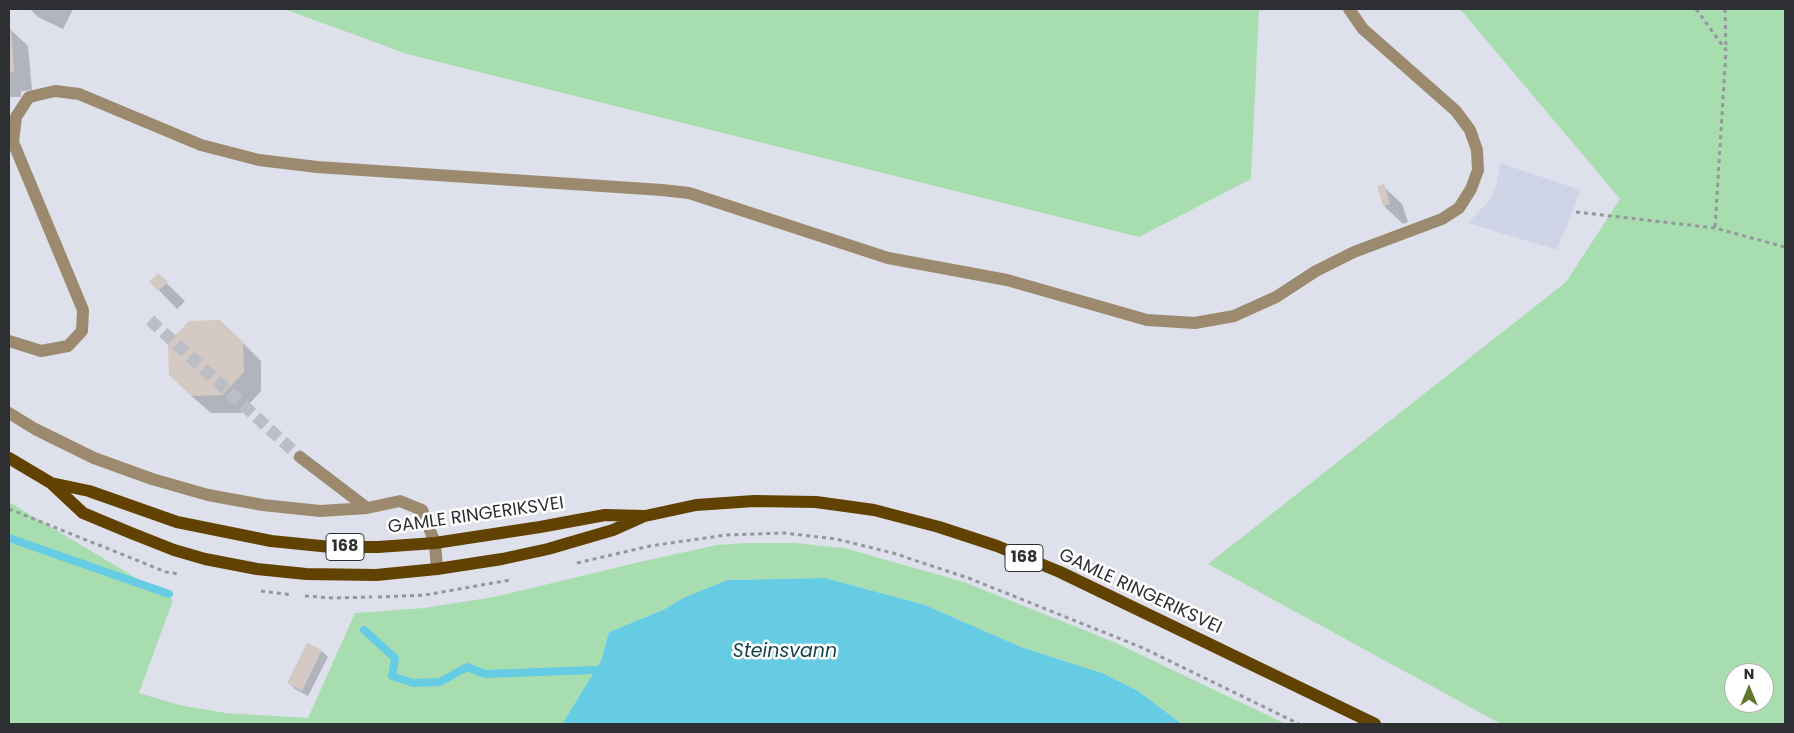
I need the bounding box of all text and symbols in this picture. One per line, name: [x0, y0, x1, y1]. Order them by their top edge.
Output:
street label: GAMLE RINGERIKSVEI: [387, 493, 565, 539]
road number: 168: [326, 534, 364, 560]
road number: 168: [1005, 544, 1043, 572]
street label: GAMLE RINGERIKSVEI: [1055, 545, 1225, 639]
water label: Steinsvann: [733, 641, 837, 663]
north arrow: [1724, 663, 1774, 713]
text: N: [1744, 664, 1754, 684]

